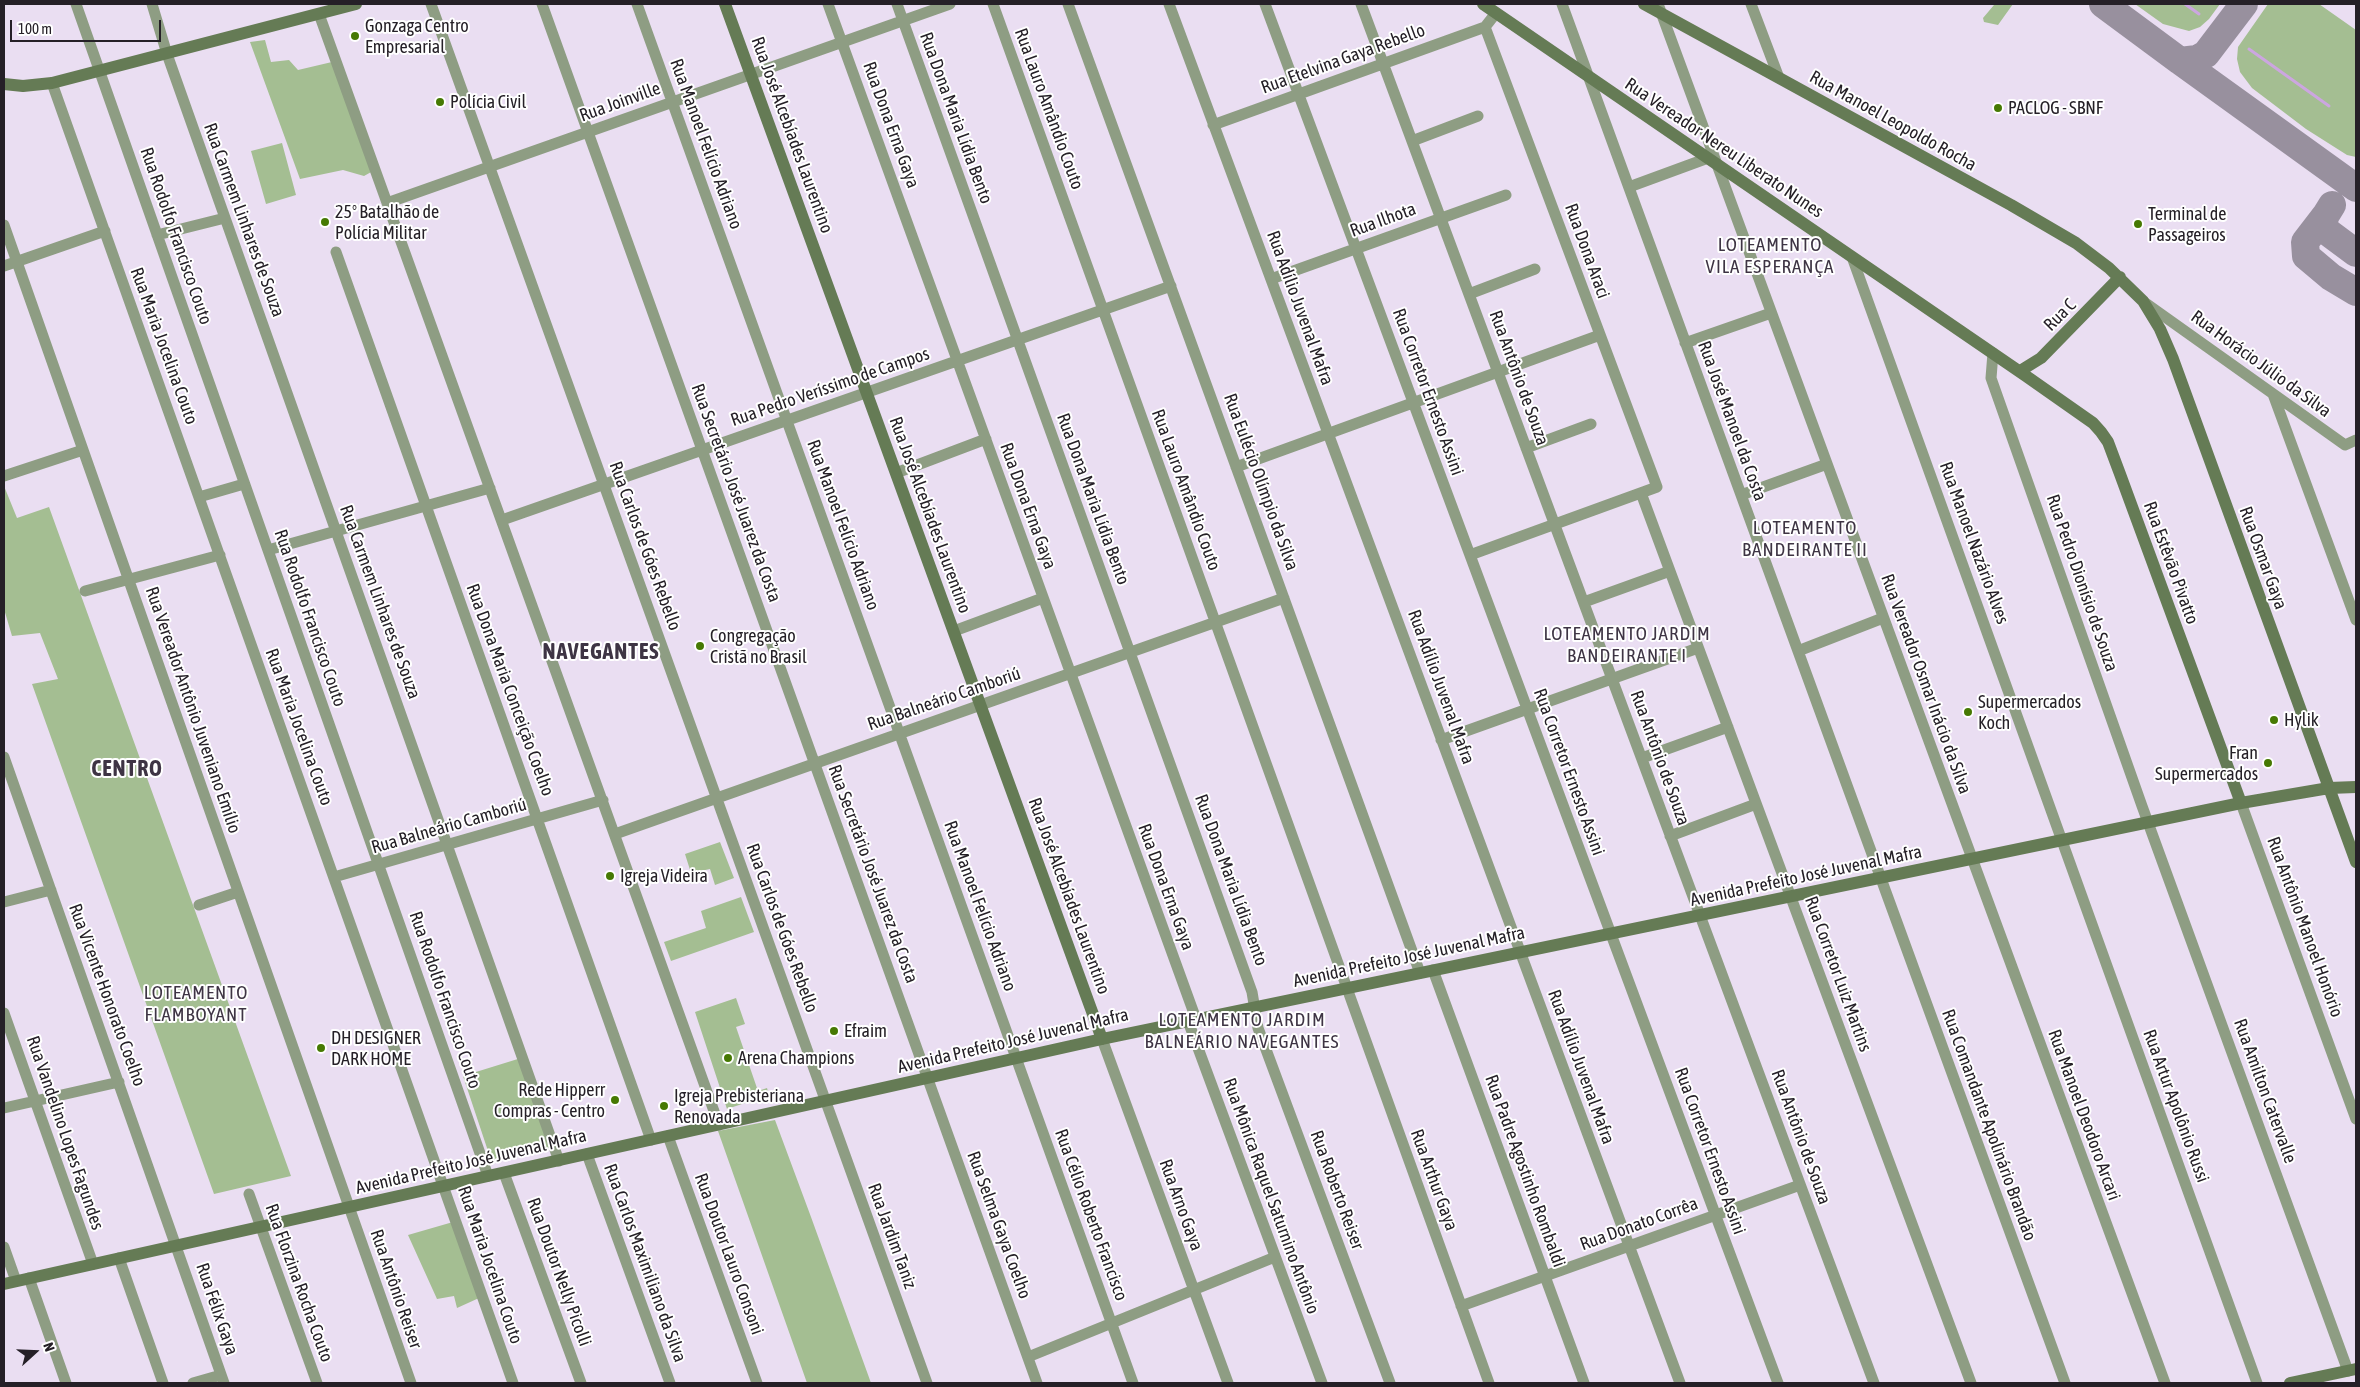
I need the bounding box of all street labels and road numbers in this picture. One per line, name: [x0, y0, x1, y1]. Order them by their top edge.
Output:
street label: Rua Etelvina Gaya Rebello: [1258, 19, 1428, 99]
street label: Rua Lauro Amândio Couto: [1010, 25, 1088, 193]
street label: Rua Dona Maria Lídia Bento: [915, 29, 997, 207]
street label: Rua José Alcebíades Laurentino: [746, 34, 838, 236]
street label: Rua Manoel Felício Adriano: [665, 56, 747, 232]
street label: Rua Dona Erna Gaya: [858, 59, 924, 191]
street label: Rua Manoel Leopoldo Rocha: [1806, 66, 1980, 176]
street label: Rua Vereador Nereu Liberato Nunes: [1621, 73, 1827, 223]
street label: Rua Joinville: [577, 77, 663, 127]
street label: Rua Carmem Linhares de Souza: [199, 120, 289, 320]
street label: Rua Rodolfo Francisco Couto: [136, 145, 216, 327]
street label: Rua Ilhota: [1347, 198, 1419, 242]
street label: Rua Dona Araci: [1560, 201, 1614, 301]
street label: Rua Adílio Juvenal Mafra: [1262, 228, 1338, 388]
street label: Rua Maria Jocelina Couto: [126, 265, 202, 427]
street label: Rua C: [2039, 294, 2081, 336]
street label: Rua Corretor Ernesto Assini: [1388, 306, 1468, 478]
street label: Rua Horácio Júlio da Silva: [2187, 306, 2335, 422]
street label: Rua Antônio de Souza: [1485, 308, 1553, 448]
street label: Rua José Manoel da Costa: [1693, 338, 1771, 504]
street label: Rua Pedro Veríssimo de Campos: [728, 343, 932, 431]
street label: Rua Secretário José Juarez da Costa: [686, 381, 786, 605]
street label: Rua Eulécio Olímpio da Silva: [1219, 391, 1303, 573]
street label: Rua Lauro Amândio Couto: [1147, 406, 1225, 574]
street label: Rua Dona Maria Lídia Bento: [1052, 410, 1134, 588]
street label: Rua José Alcebíades Laurentino: [884, 414, 976, 616]
street label: Rua Manoel Felício Adriano: [802, 437, 884, 613]
street label: Rua Dona Erna Gaya: [995, 440, 1061, 572]
street label: Rua Carlos de Góes Rebello: [604, 459, 686, 633]
street label: Rua Manoel Nazário Alves: [1935, 459, 2013, 627]
street label: Rua Pedro Dionísio de Souza: [2042, 492, 2122, 674]
street label: Rua Estêvão Pivatto: [2139, 499, 2203, 627]
street label: Rua Carmem Linhares de Souza: [335, 502, 425, 702]
street label: Rua Osmar Gaya: [2234, 504, 2292, 612]
street label: Rua Rodolfo Francisco Couto: [270, 527, 350, 709]
street label: Rua Vereador Osmar Inácio da Silva: [1876, 571, 1976, 797]
street label: Rua Dona Maria Conceição Coelho: [462, 581, 558, 799]
street label: Rua Vereador Antônio Juveniano Emílio: [141, 584, 245, 836]
street label: Rua Adílio Juvenal Mafra: [1403, 607, 1479, 767]
street label: Rua Maria Jocelina Couto: [261, 646, 337, 808]
street label: Rua Balneário Camboriú: [865, 663, 1023, 735]
street label: Rua Corretor Ernesto Assini: [1529, 686, 1609, 858]
street label: Rua Antônio de Souza: [1626, 688, 1694, 828]
street label: Rua Secretário José Juarez da Costa: [823, 762, 923, 986]
street label: Rua Dona Maria Lídia Bento: [1190, 791, 1272, 969]
street label: Rua Balneário Camboriú: [369, 794, 529, 858]
street label: Rua José Alcebíades Laurentino: [1023, 795, 1115, 997]
street label: Rua Manoel Felício Adriano: [939, 818, 1021, 994]
street label: Rua Dona Erna Gaya: [1133, 821, 1199, 953]
street label: Rua Antônio Manoel Honório: [2262, 834, 2348, 1020]
street label: Rua Carlos de Góes Rebello: [741, 841, 823, 1015]
street label: Avenida Prefeito José Juvenal Mafra: [1688, 841, 1924, 911]
street label: Rua Corretor Luiz Martins: [1800, 893, 1876, 1055]
street label: Rua Vicente Honorato Coelho: [64, 901, 150, 1089]
street label: Rua Rodolfo Francisco Couto: [405, 909, 485, 1091]
street label: Avenida Prefeito José Juvenal Mafra: [1291, 922, 1527, 992]
street label: Rua Adílio Juvenal Mafra: [1543, 987, 1619, 1147]
street label: Avenida Prefeito José Juvenal Mafra: [896, 1004, 1130, 1078]
street label: Rua Comandante Apolinário Brandão: [1937, 1006, 2041, 1244]
street label: Rua Amilton Catervalle: [2229, 1016, 2301, 1166]
street label: Rua Manoel Deodoro Arcari: [2043, 1027, 2125, 1203]
street label: Rua Artur Apolônio Russi: [2138, 1027, 2214, 1185]
street label: Rua Vandelino Lopes Fagundes: [22, 1033, 108, 1233]
street label: Rua Corretor Ernesto Assini: [1670, 1065, 1750, 1237]
street label: Rua Antônio de Souza: [1767, 1067, 1835, 1207]
street label: Rua Padre Agostinho Rombaldi: [1480, 1072, 1570, 1270]
street label: Rua Mônica Raquel Saturnino Antônio: [1218, 1075, 1324, 1317]
street label: Avenida Prefeito José Juvenal Mafra: [354, 1125, 588, 1199]
street label: Rua Célio Roberto Francisco: [1050, 1126, 1132, 1304]
street label: Rua Arthur Gaya: [1406, 1126, 1462, 1234]
street label: Rua Roberto Reiser: [1305, 1128, 1369, 1252]
street label: Rua Selma Gaya Coelho: [962, 1148, 1036, 1302]
street label: Rua Arno Gaya: [1154, 1156, 1208, 1254]
street label: Rua Carlos Maximiliano da Silva: [599, 1161, 691, 1365]
street label: Rua Doutor Lauro Consoni: [690, 1170, 768, 1338]
street label: Rua Jardim Taniz: [863, 1180, 921, 1292]
street label: Rua Maria Jocelina Couto: [453, 1183, 527, 1347]
street label: Rua Donato Corrêa: [1577, 1193, 1701, 1255]
street label: Rua Doutor Nelly Picolli: [522, 1195, 596, 1349]
street label: Rua Florzina Rocha Couto: [260, 1201, 338, 1365]
street label: Rua Antônio Reiser: [366, 1227, 426, 1351]
street label: Rua Félix Gaya: [191, 1260, 243, 1358]

